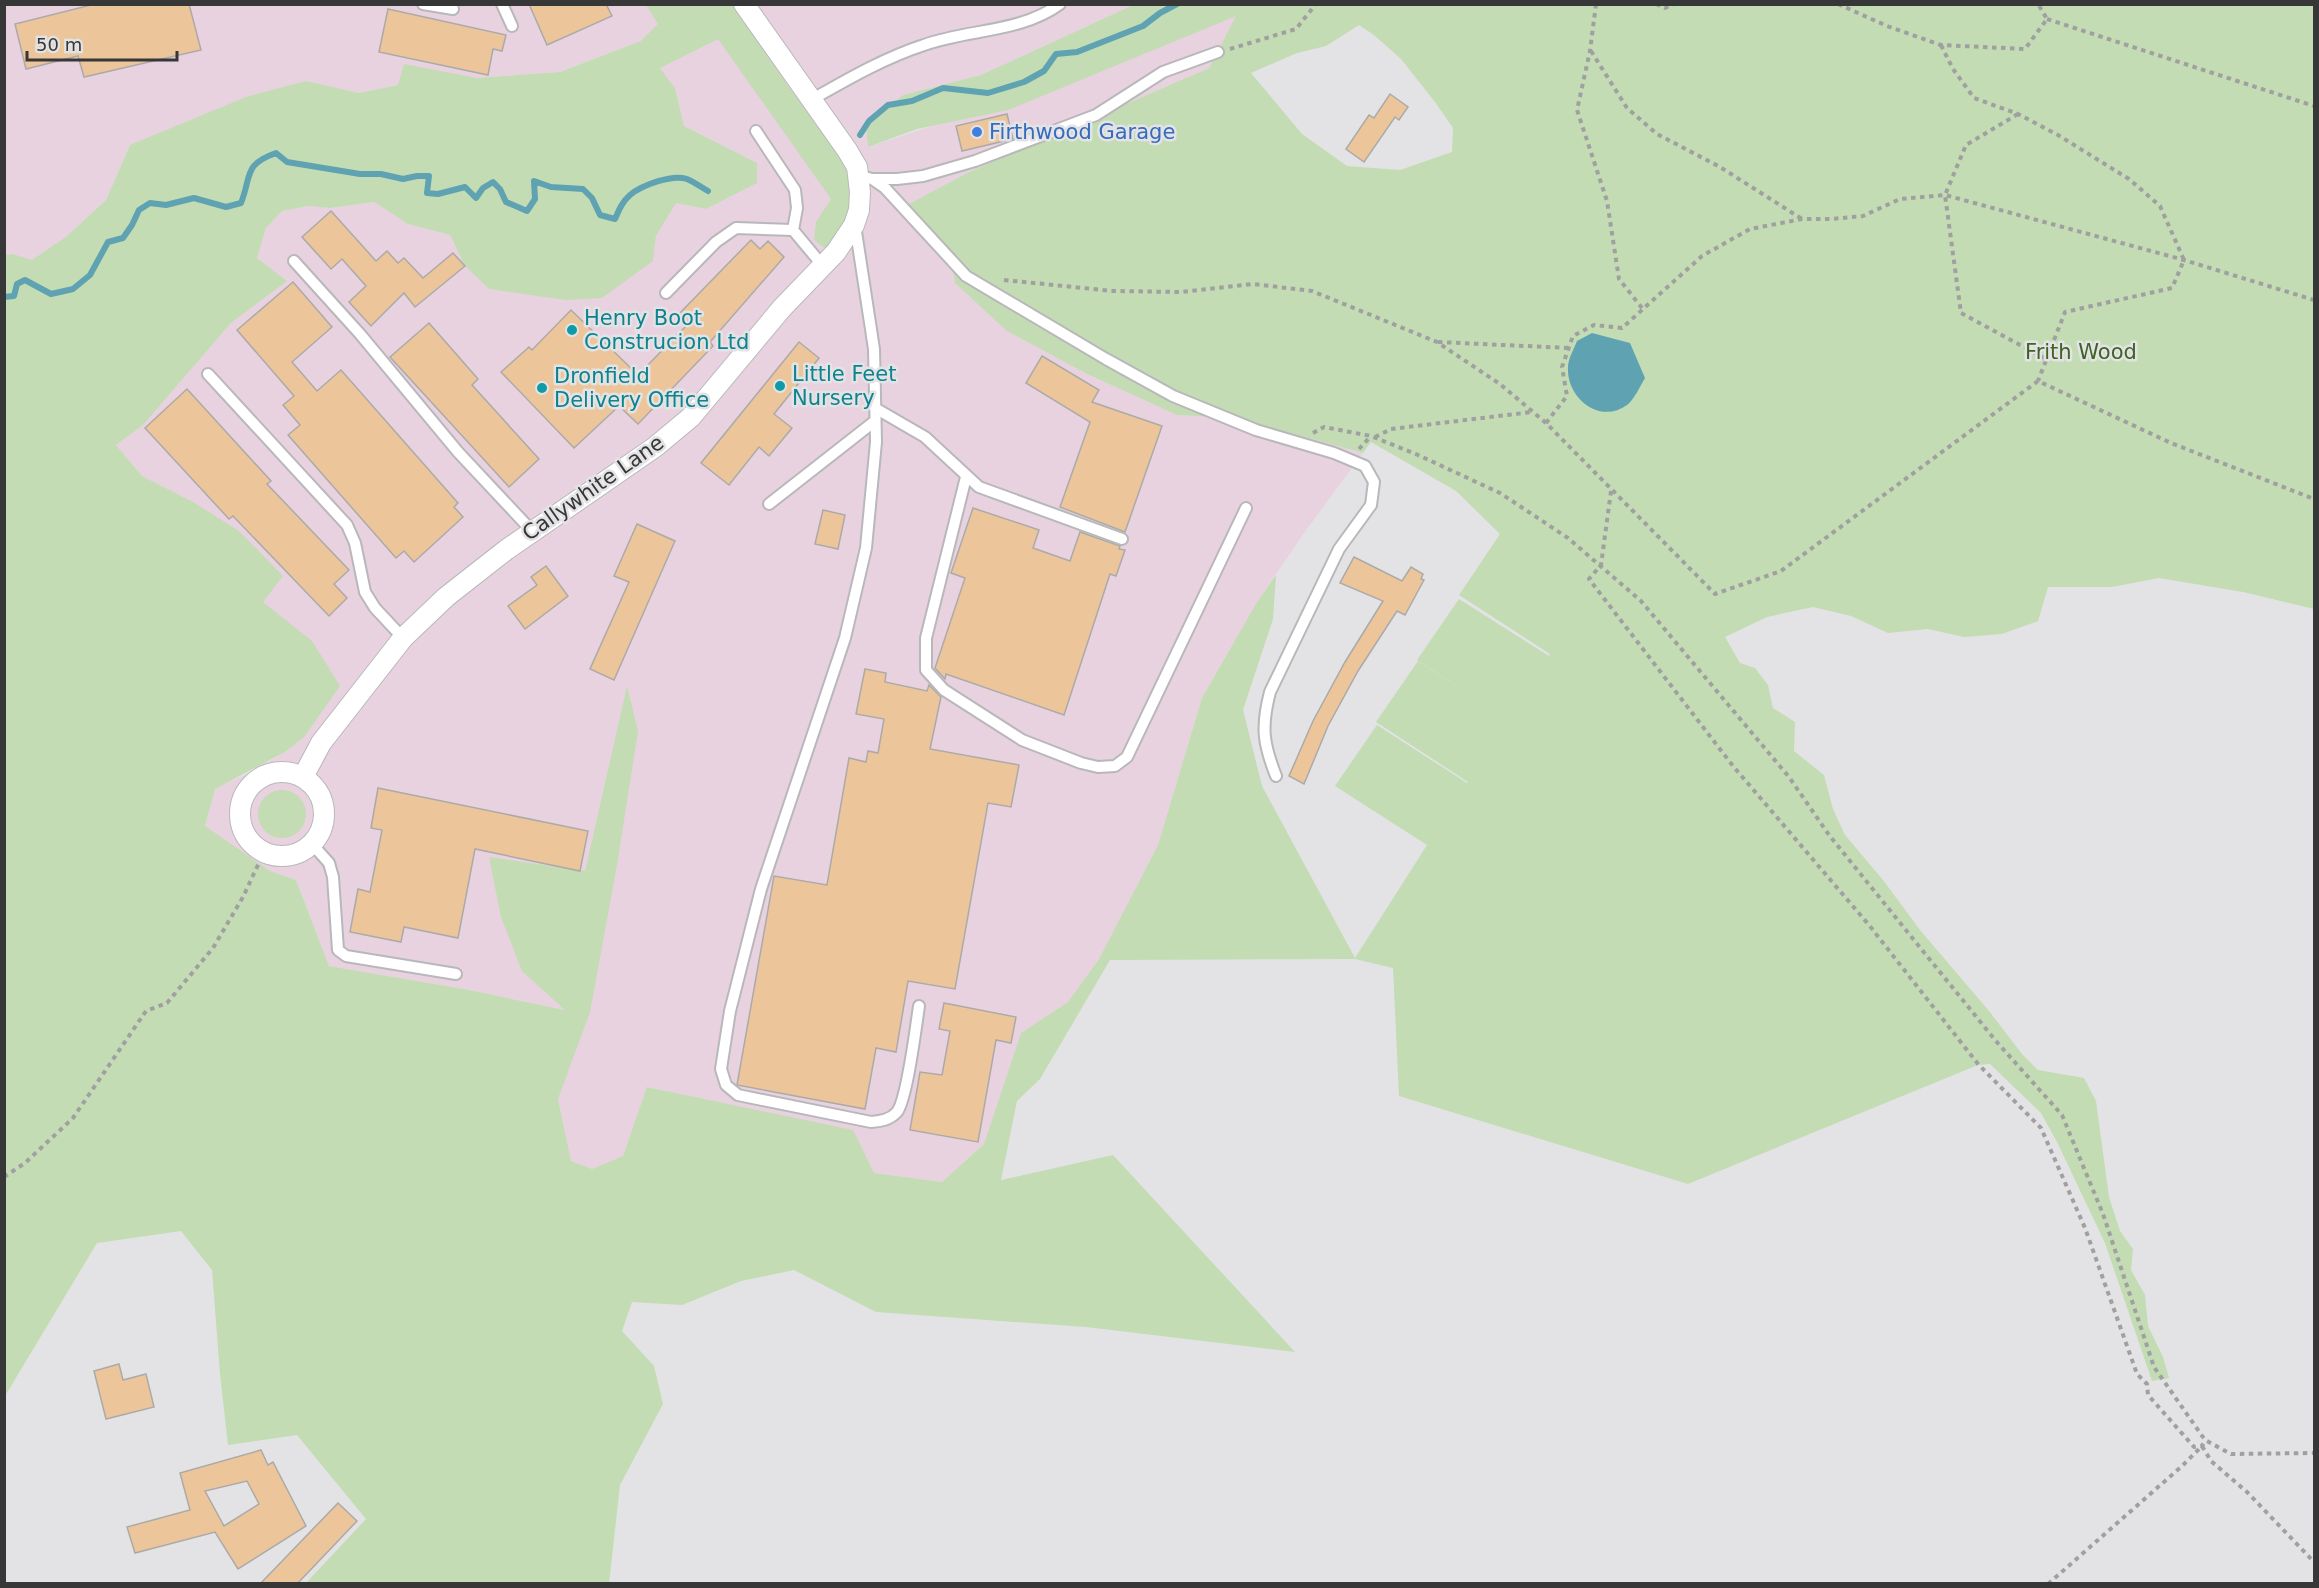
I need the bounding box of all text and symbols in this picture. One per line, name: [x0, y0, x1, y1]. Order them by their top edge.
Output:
scale bar: [27, 24, 177, 62]
text: 50 m: [36, 34, 82, 55]
place label: Firthwood Garage: [989, 120, 1175, 144]
marker: Firthwood Garage: [970, 125, 984, 139]
place label: Henry Boot Construcion Ltd: [584, 306, 749, 354]
marker: Henry Boot Construcion Ltd: [565, 323, 579, 337]
park label: Frith Wood: [2025, 340, 2137, 364]
place label: Little Feet Nursery: [792, 362, 896, 410]
place label: Dronfield Delivery Office: [554, 364, 709, 412]
marker: Little Feet Nursery: [773, 379, 787, 393]
marker: Dronfield Delivery Office: [535, 381, 549, 395]
street label: Callywhite Lane: [518, 430, 668, 546]

